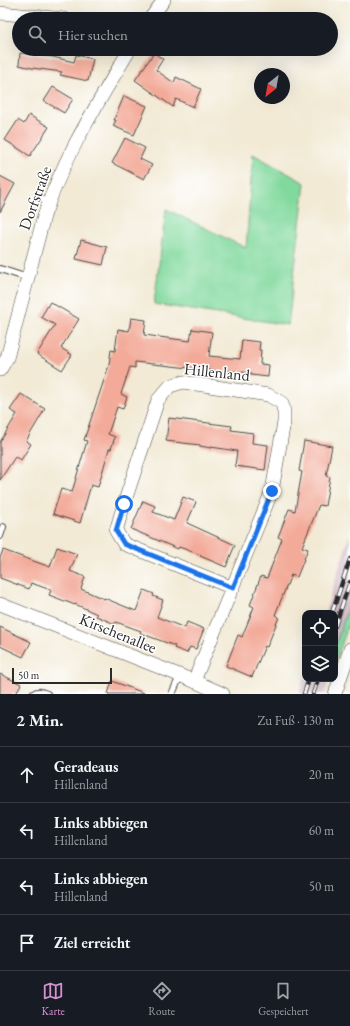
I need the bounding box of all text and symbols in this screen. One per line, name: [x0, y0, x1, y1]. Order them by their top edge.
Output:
search box: [12, 12, 338, 56]
icon: search: [26, 23, 48, 45]
text: Hier suchen: [58, 25, 128, 44]
north arrow: [254, 68, 290, 104]
street label: Dorfstraße: [14, 163, 56, 233]
street label: Hillenland: [183, 358, 252, 386]
route end: [263, 482, 281, 500]
route start: [115, 495, 133, 513]
street label: Kirschenallee: [76, 608, 160, 658]
map controls: [302, 610, 338, 682]
button: locate: [302, 610, 338, 646]
button: layers: [302, 646, 338, 682]
scale bar: [12, 666, 112, 685]
text: 50 m: [18, 668, 39, 682]
text: 2 Min.: [16, 709, 63, 731]
text: Zu Fuß · 130 m: [257, 712, 334, 729]
text: Geradeaus: [54, 757, 118, 776]
icon: ahead: [16, 764, 38, 786]
text: 20 m: [309, 766, 334, 783]
text: Hillenland: [54, 776, 108, 793]
text: Links abbiegen: [54, 813, 148, 832]
icon: left: [16, 820, 38, 842]
text: 60 m: [309, 822, 334, 839]
text: Hillenland: [54, 832, 108, 849]
text: Links abbiegen: [54, 869, 148, 888]
icon: left: [16, 876, 38, 898]
text: 50 m: [309, 878, 334, 895]
text: Hillenland: [54, 888, 108, 905]
icon: arrive: [16, 932, 38, 954]
text: Ziel erreicht: [54, 933, 130, 952]
tab: Karte: [42, 980, 65, 1018]
tab: Route: [148, 980, 175, 1018]
tab: Gespeichert: [258, 980, 308, 1018]

